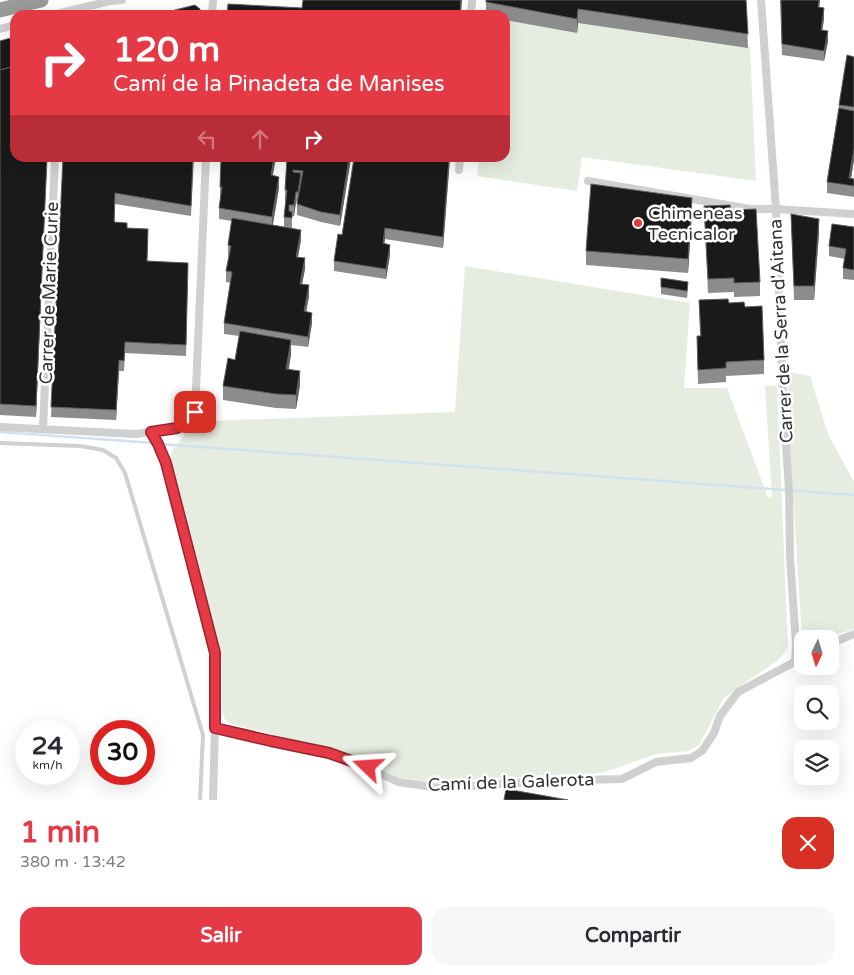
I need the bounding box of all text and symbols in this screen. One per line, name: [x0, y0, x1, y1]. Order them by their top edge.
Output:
text: 120 m: [113, 29, 220, 71]
icon: right: [30, 30, 95, 95]
text: Camí de la Pinadeta de Manises: [113, 71, 444, 97]
icon: left: [193, 125, 221, 153]
icon: ahead: [246, 125, 274, 153]
icon: right: [299, 125, 327, 153]
street label: Carrer de Marie Curie: [35, 201, 63, 385]
place label: Chimeneas Tecnicalor: [648, 202, 743, 245]
marker: Chimeneas Tecnicalor: [632, 217, 644, 229]
street label: Carrer de la Serra d'Aitana: [764, 218, 798, 444]
pin: [174, 391, 216, 433]
icon: arrive: [181, 398, 209, 426]
north arrow: [794, 630, 839, 675]
map controls: [794, 630, 839, 785]
button: search: [794, 685, 839, 730]
speed limit sign: 30: [90, 720, 155, 785]
text: 24: [32, 731, 63, 761]
position arrow: [341, 740, 393, 792]
button: layers: [794, 740, 839, 785]
text: km/h: [32, 758, 63, 772]
street label: Camí de la Galerota: [427, 768, 595, 796]
text: 1 min: [20, 814, 100, 851]
button: close: [782, 817, 834, 869]
text: 380 m · 13:42: [20, 852, 126, 872]
button: Salir: [20, 907, 422, 965]
button: Compartir: [432, 907, 834, 965]

